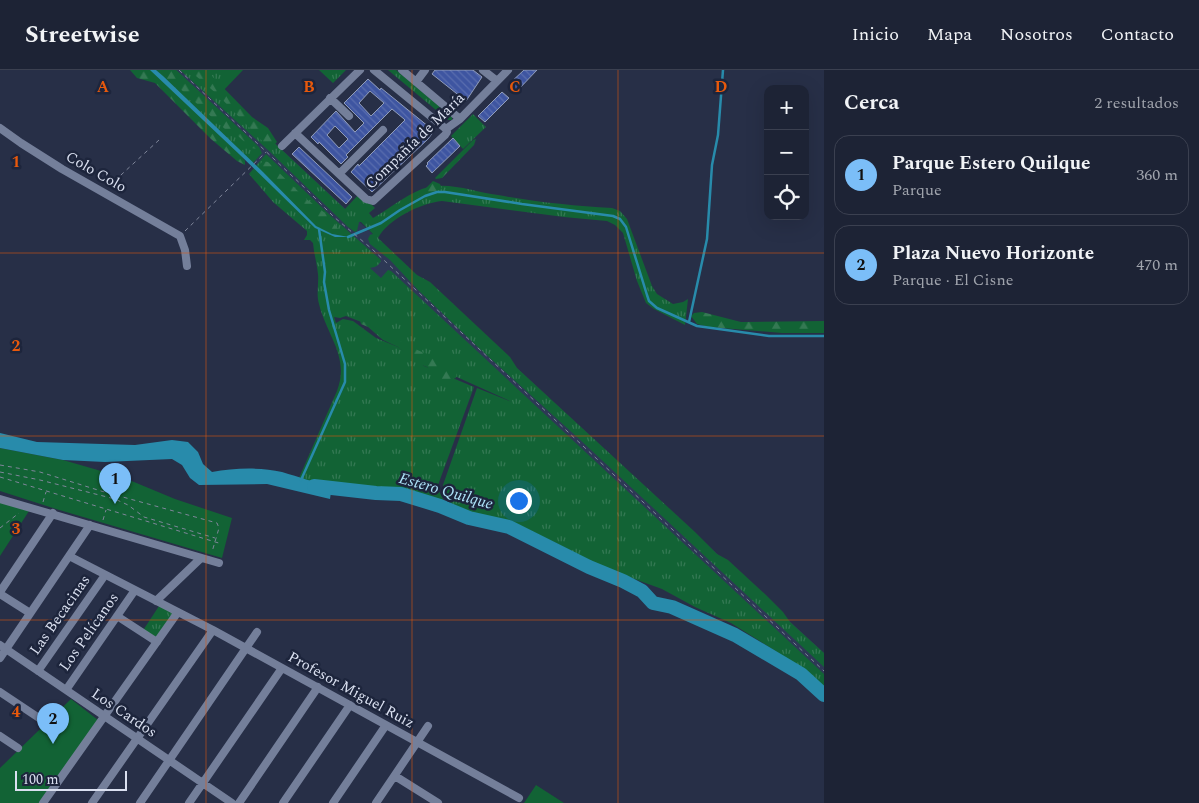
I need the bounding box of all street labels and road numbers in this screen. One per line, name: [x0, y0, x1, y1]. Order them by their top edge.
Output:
street label: Compañía de María: [360, 87, 471, 195]
street label: Colo Colo: [61, 145, 131, 199]
street label: Las Becacinas: [24, 570, 96, 660]
street label: Los Pelícanos: [53, 588, 125, 676]
street label: Profesor Miguel Ruiz: [284, 646, 418, 734]
street label: Los Cardos: [86, 683, 162, 743]

